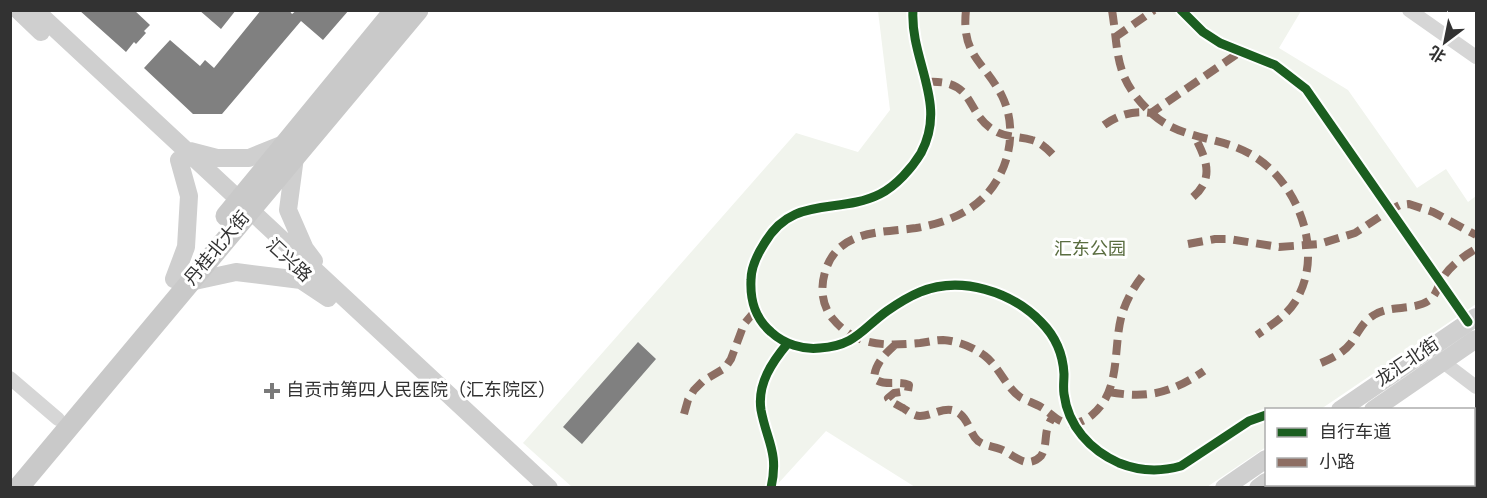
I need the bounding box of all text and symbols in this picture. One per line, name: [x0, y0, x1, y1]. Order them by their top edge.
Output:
north arrow: [1415, 12, 1475, 72]
text: 北: [1426, 40, 1450, 66]
street label: 丹桂北大街: [180, 207, 256, 291]
street label: 汇兴路: [260, 234, 316, 288]
park label: 汇东公园: [1054, 239, 1126, 262]
street label: 龙汇北街: [1372, 333, 1444, 393]
place label: 自贡市第四人民医院（汇东院区）: [286, 380, 556, 403]
marker: 自贡市第四人民医院（汇东院区）: [263, 382, 281, 400]
legend: [1265, 408, 1475, 486]
text: 自行车道: [1319, 422, 1391, 445]
text: 小路: [1319, 452, 1355, 475]

